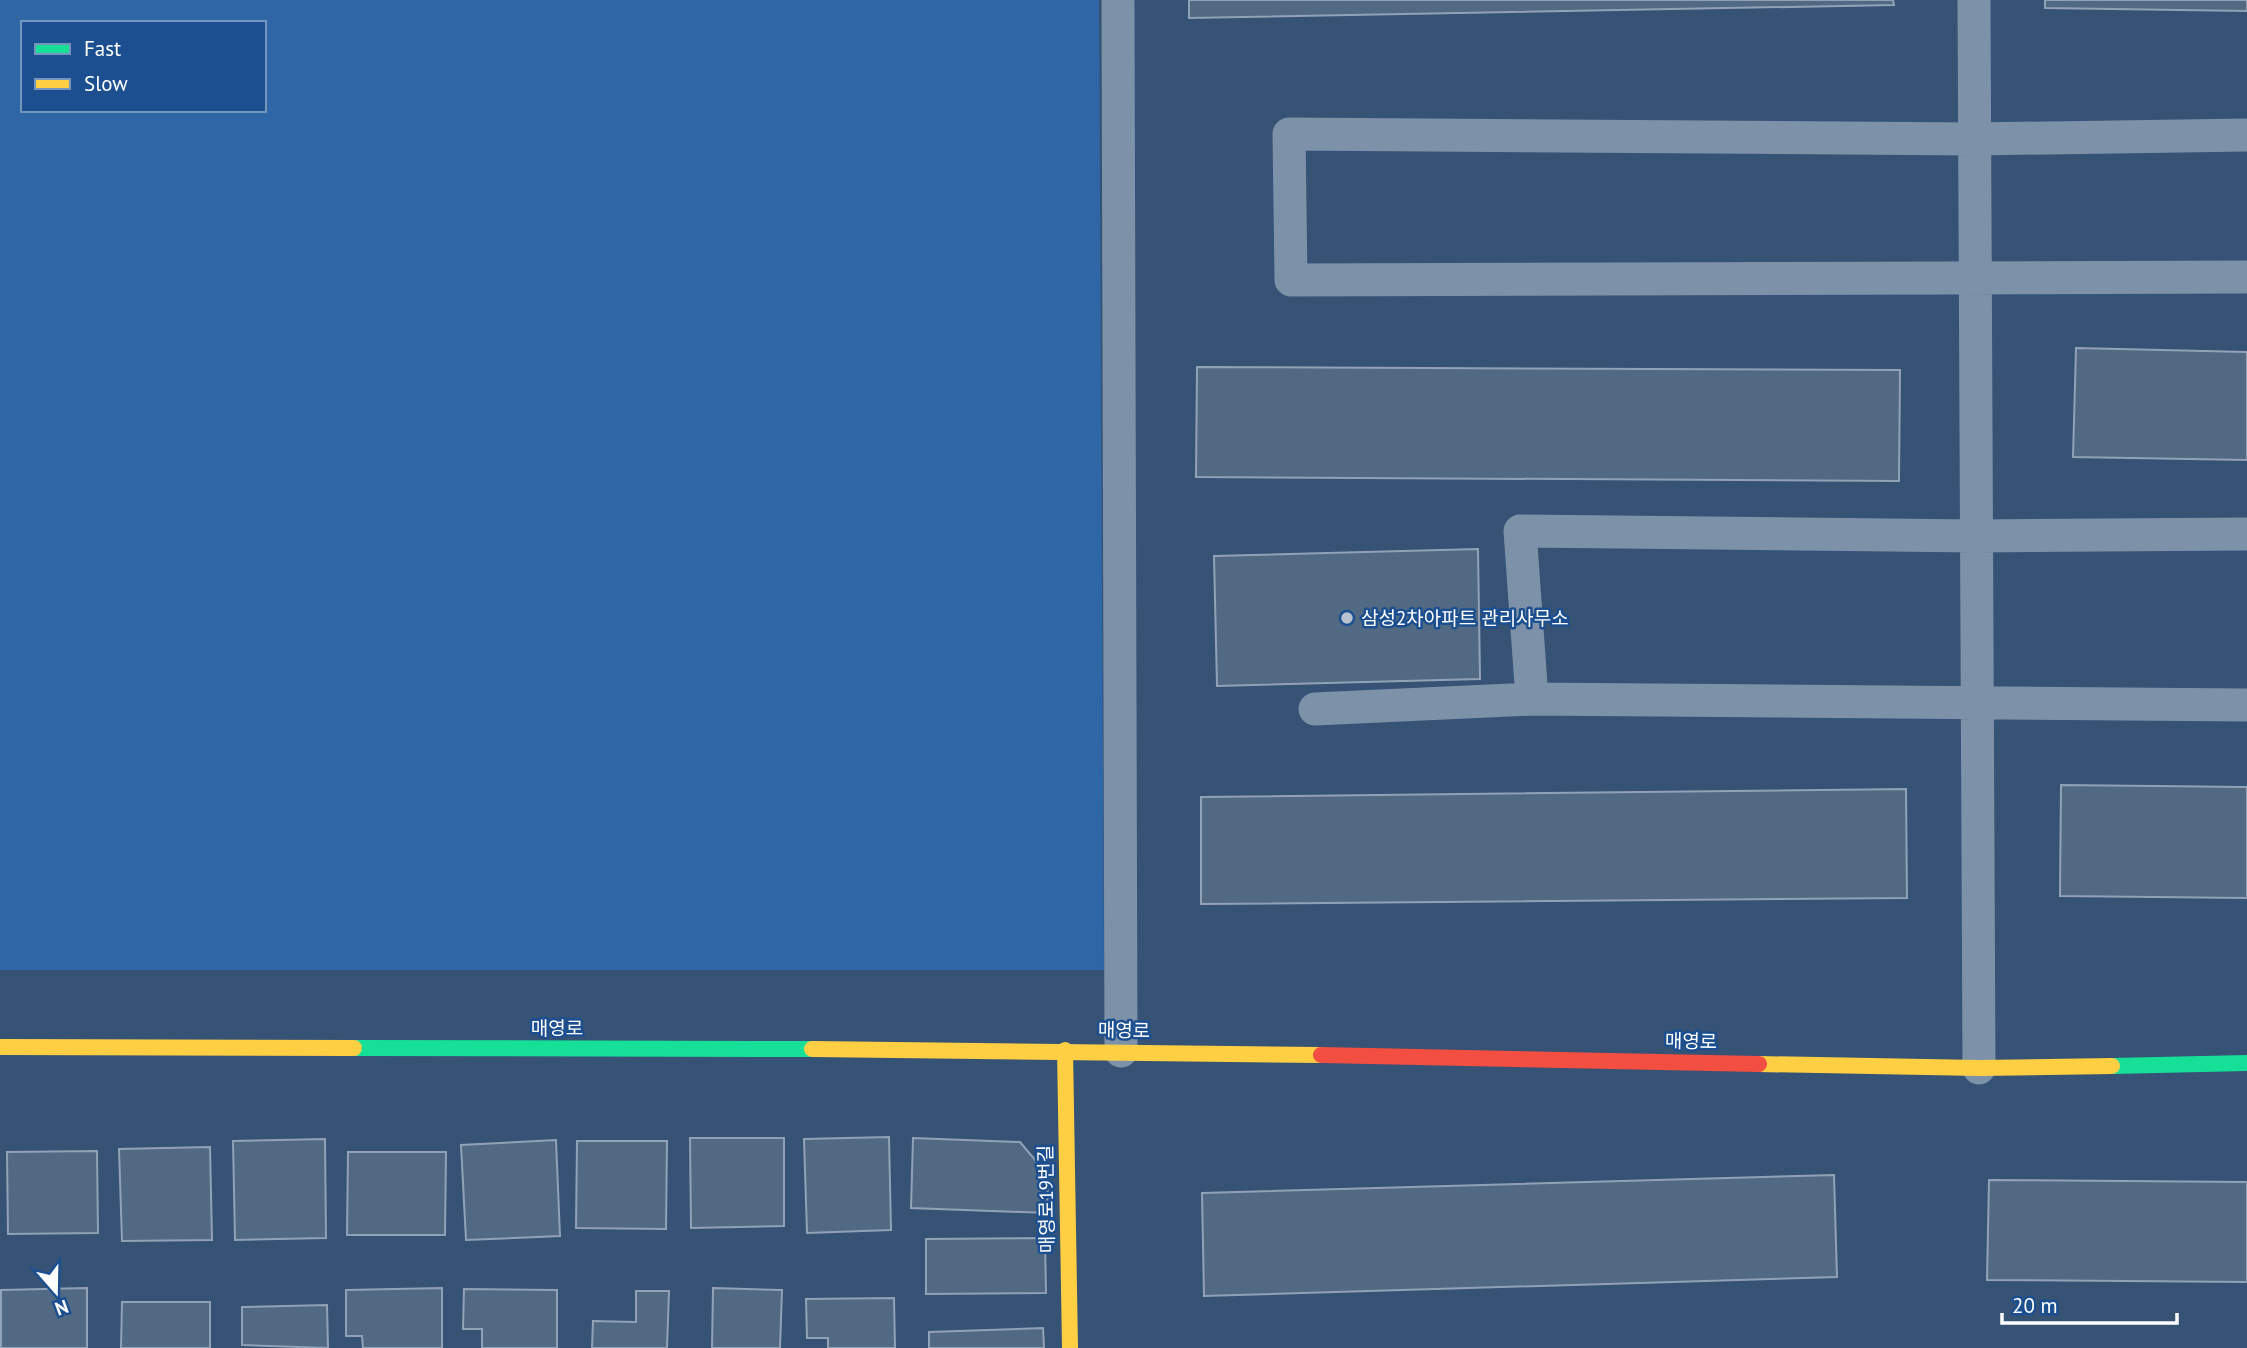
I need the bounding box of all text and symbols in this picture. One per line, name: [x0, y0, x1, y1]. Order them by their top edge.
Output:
legend: [21, 21, 266, 112]
text: Fast: [84, 35, 121, 62]
text: Slow: [84, 70, 128, 97]
place label: 삼성2차아파트 관리사무소: [1361, 606, 1569, 630]
marker: 삼성2차아파트 관리사무소: [1339, 610, 1355, 626]
street label: 매영로: [531, 1016, 583, 1040]
street label: 매영로: [1098, 1018, 1150, 1042]
street label: 매영로: [1665, 1029, 1717, 1053]
street label: 매영로19번길: [1033, 1145, 1059, 1253]
north arrow: [21, 1257, 91, 1327]
scale bar: [2002, 1282, 2177, 1326]
text: 20 m: [2012, 1292, 2058, 1319]
text: N: [52, 1295, 72, 1321]

